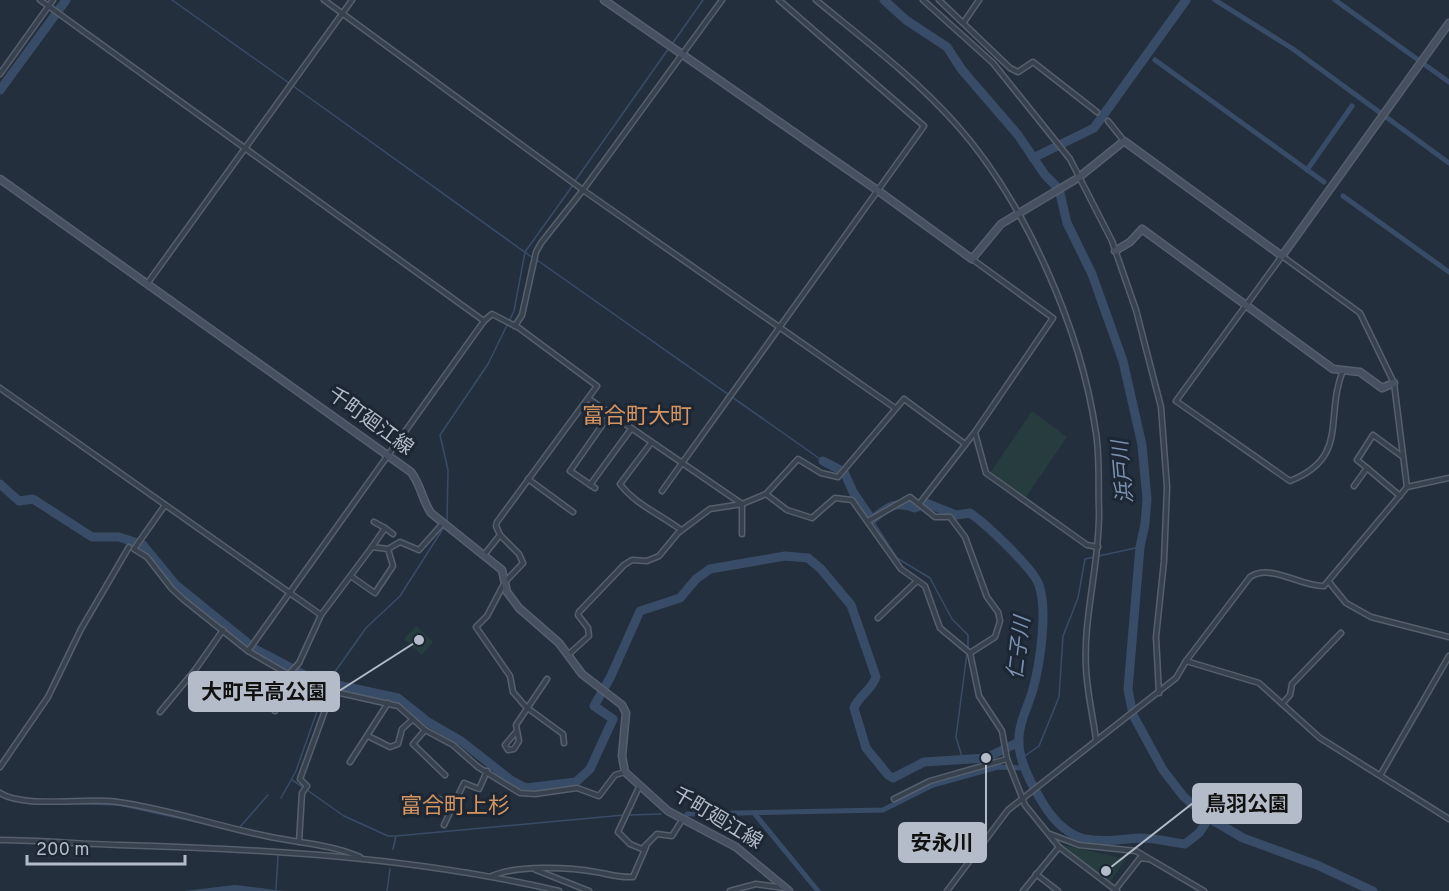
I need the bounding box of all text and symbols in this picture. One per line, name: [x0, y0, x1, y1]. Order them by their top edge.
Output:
street label: 千町廻江線: [322, 382, 418, 462]
district label: 富合町大町: [582, 404, 692, 431]
water label: 浜戸川: [1108, 437, 1140, 505]
water label: 仁子川: [1003, 613, 1037, 681]
callout: 大町早高公園: [189, 672, 339, 711]
text: 大町早高公園: [201, 680, 327, 707]
street label: 千町廻江線: [667, 782, 767, 856]
callout: 鳥羽公園: [1193, 784, 1301, 823]
text: 鳥羽公園: [1205, 792, 1289, 819]
district label: 富合町上杉: [400, 794, 510, 821]
callout: 安永川: [899, 823, 986, 862]
scale bar: [27, 828, 184, 866]
text: 安永川: [911, 831, 974, 858]
text: 200 m: [36, 839, 89, 862]

